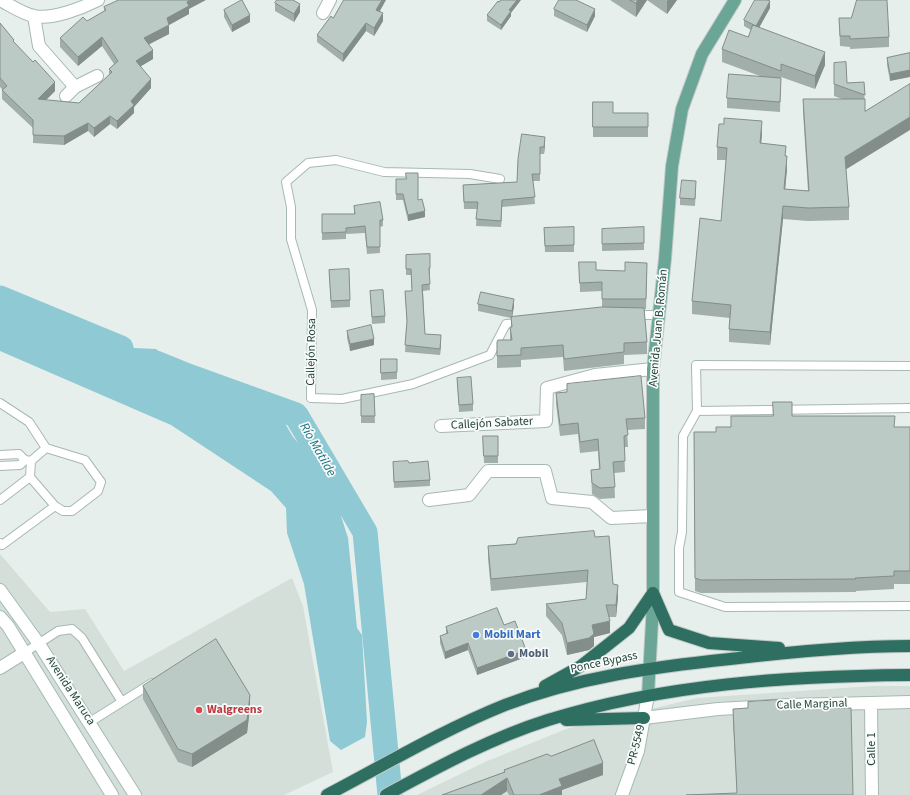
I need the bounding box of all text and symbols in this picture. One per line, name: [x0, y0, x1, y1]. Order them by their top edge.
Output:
street label: Avenida Juan B. Román: [647, 269, 671, 387]
street label: Callejón Rosa: [304, 318, 320, 386]
street label: Callejón Sabater: [451, 415, 533, 433]
water label: Río Matilde: [295, 420, 339, 480]
place label: Mobil Mart: [484, 628, 541, 642]
marker: Mobil Mart: [471, 630, 481, 640]
place label: Mobil: [519, 647, 548, 661]
marker: Mobil: [506, 649, 516, 659]
street label: Ponce Bypass: [569, 649, 639, 677]
street label: Avenida Maruca: [42, 654, 98, 728]
street label: Calle Marginal: [776, 697, 848, 713]
place label: Walgreens: [207, 703, 262, 717]
marker: Walgreens: [194, 705, 204, 715]
street label: PR-5549: [625, 723, 649, 767]
street label: Calle 1: [865, 732, 879, 766]

